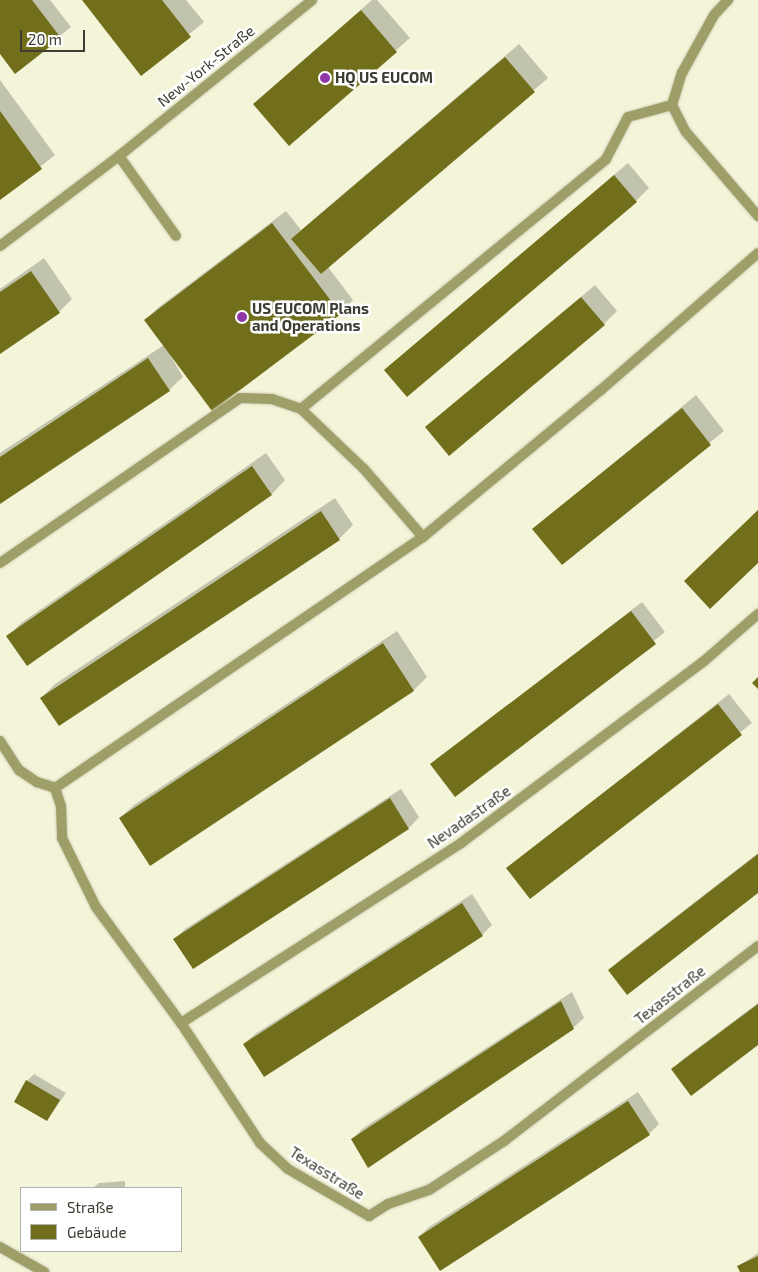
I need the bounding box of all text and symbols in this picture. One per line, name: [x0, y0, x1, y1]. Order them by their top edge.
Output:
scale bar: [22, 20, 88, 52]
street label: New-York-Straße: [154, 21, 258, 111]
text: 20 m: [28, 30, 62, 48]
place label: HQ US EUCOM: [335, 69, 433, 87]
marker: HQ US EUCOM: [319, 72, 331, 84]
place label: US EUCOM Plans and Operations: [252, 299, 369, 334]
marker: US EUCOM Plans and Operations: [236, 311, 248, 323]
street label: Nevadastraße: [424, 782, 514, 852]
street label: Texasstraße: [631, 962, 709, 1028]
street label: Texasstraße: [286, 1143, 368, 1203]
legend: [20, 1187, 182, 1252]
text: Straße: [67, 1198, 113, 1216]
text: Gebäude: [67, 1223, 126, 1241]

